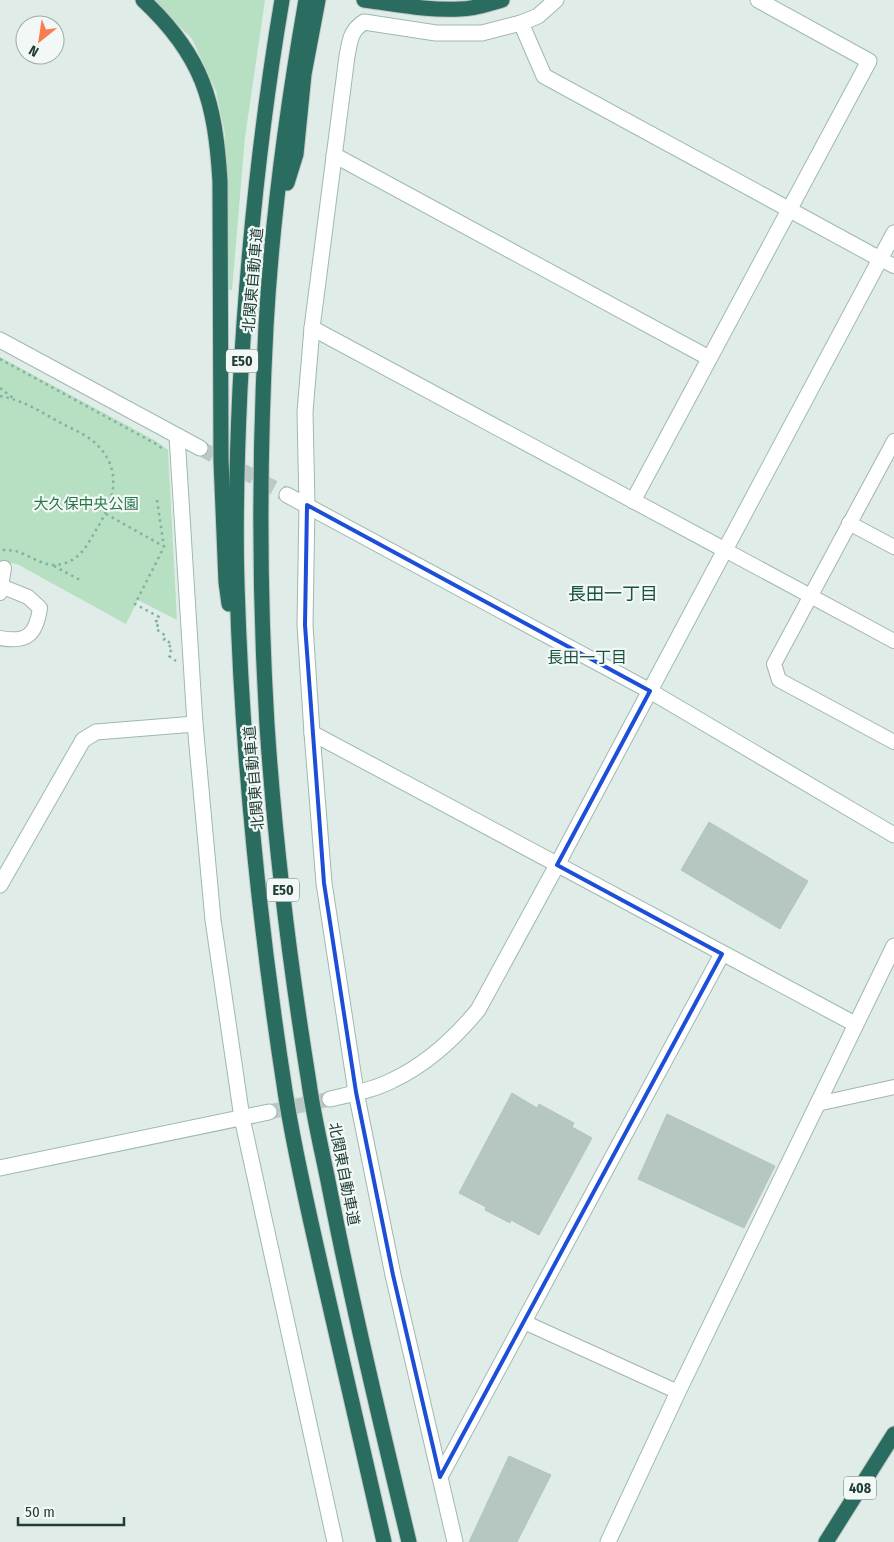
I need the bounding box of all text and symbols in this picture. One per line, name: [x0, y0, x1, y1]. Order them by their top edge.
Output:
north arrow: [15, 15, 65, 65]
text: N: [26, 41, 42, 60]
street label: 北関東自動車道: [239, 227, 267, 333]
road number: E50: [226, 350, 258, 372]
park label: 大久保中央公園: [33, 495, 139, 513]
district label: 長田一丁目: [568, 583, 658, 605]
district label: 長田一丁目: [547, 648, 627, 667]
street label: 北関東自動車道: [240, 725, 268, 831]
road number: E50: [267, 878, 299, 902]
street label: 北関東自動車道: [325, 1121, 363, 1227]
road number: 408: [844, 1476, 876, 1500]
scale bar: [18, 1494, 124, 1526]
text: 50 m: [25, 1503, 55, 1521]

